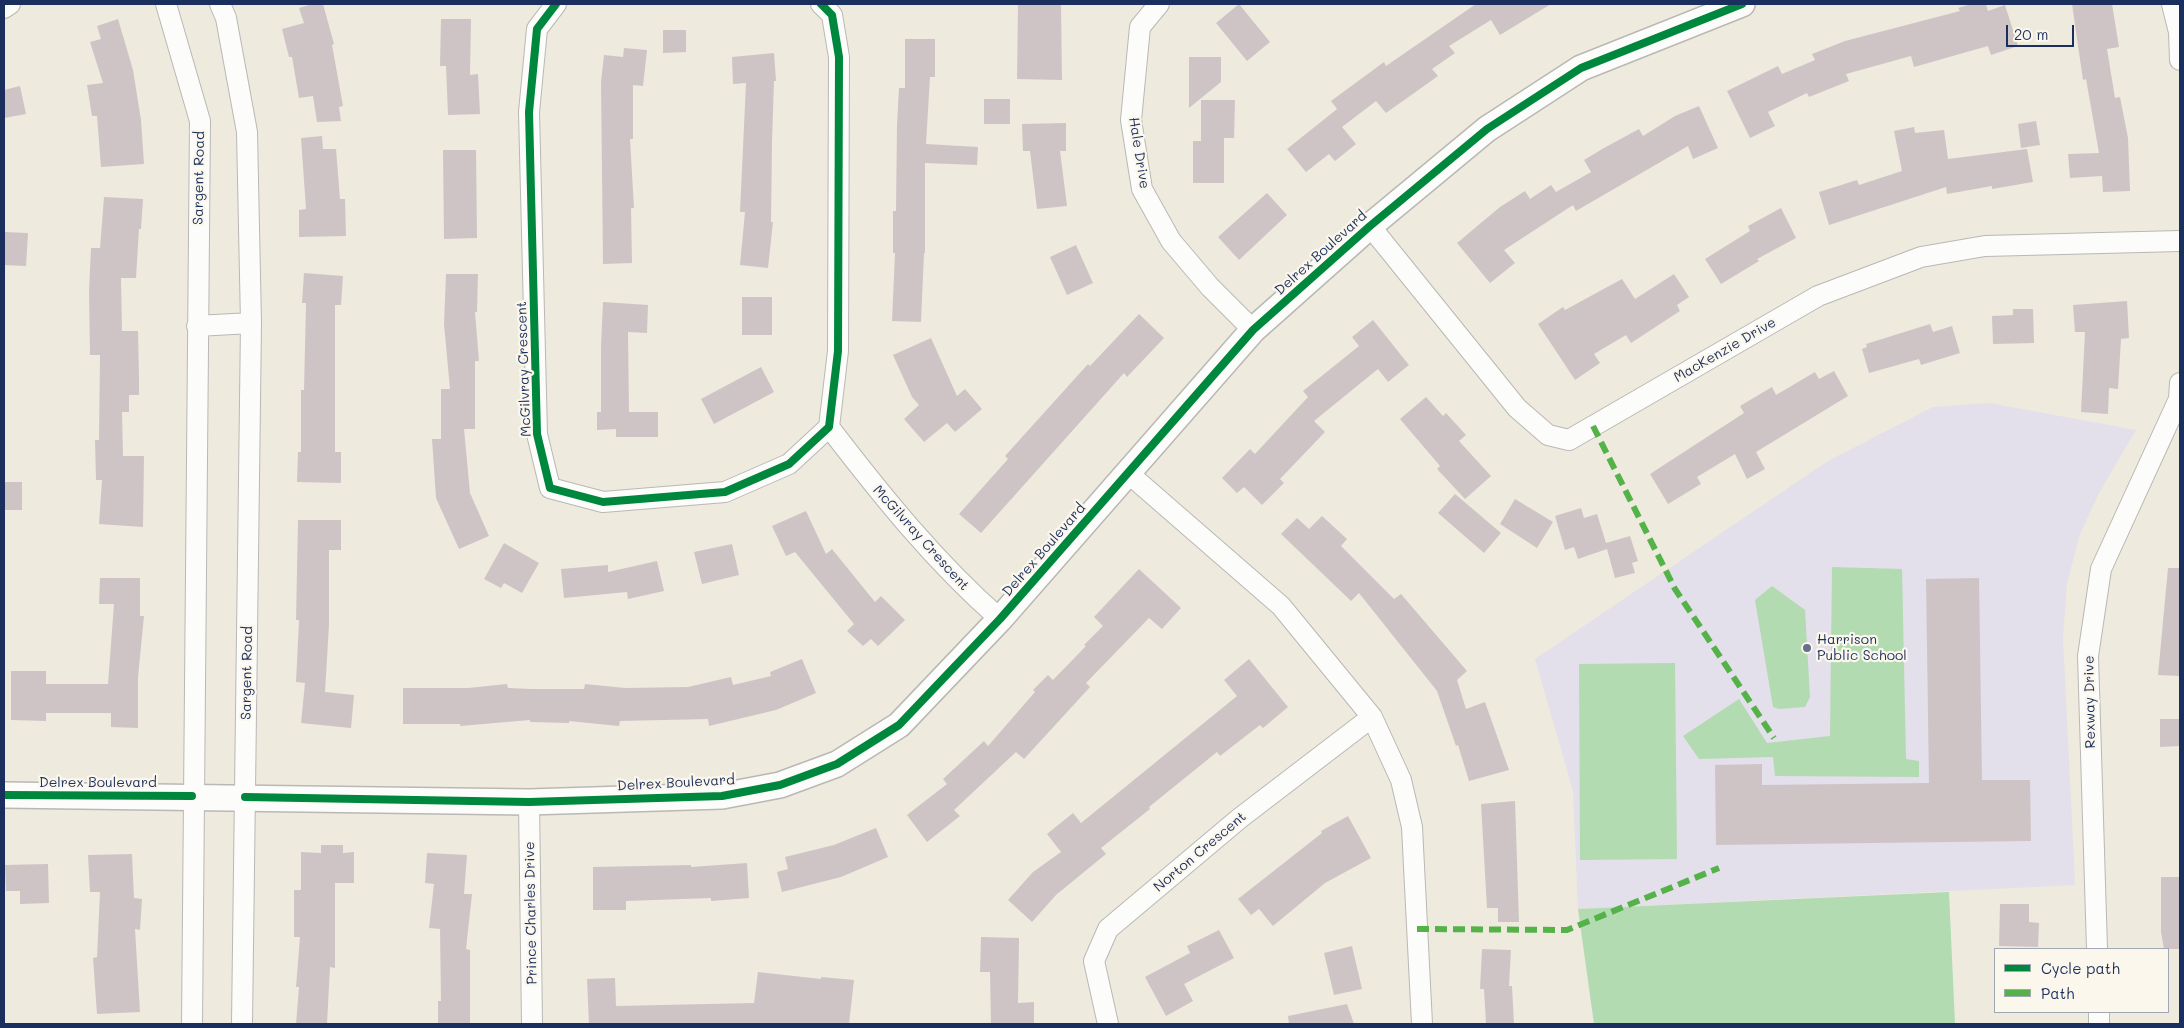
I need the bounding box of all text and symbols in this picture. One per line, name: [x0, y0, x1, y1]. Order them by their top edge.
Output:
scale bar: [2009, 15, 2076, 47]
text: 20 m: [2014, 24, 2048, 44]
street label: Hale Drive: [1125, 116, 1153, 190]
street label: Sargent Road: [190, 131, 208, 225]
street label: Delrex Boulevard: [1272, 207, 1370, 299]
street label: McGilvray Crescent: [513, 301, 535, 437]
street label: MacKenzie Drive: [1671, 314, 1779, 386]
street label: McGilvray Crescent: [869, 482, 973, 594]
street label: Delrex Boulevard: [999, 500, 1089, 600]
street label: Sargent Road: [238, 626, 256, 720]
place label: Harrison Public School: [1817, 632, 1907, 664]
marker: Harrison Public School: [1801, 642, 1813, 654]
street label: Rexway Drive: [2081, 655, 2099, 749]
street label: Delrex Boulevard: [617, 772, 735, 794]
street label: Delrex Boulevard: [39, 775, 157, 791]
street label: Norton Crescent: [1150, 808, 1250, 896]
street label: Prince Charles Drive: [521, 841, 541, 985]
legend: [1994, 948, 2169, 1013]
text: Cycle path: [2041, 958, 2120, 978]
text: Path: [2041, 983, 2075, 1003]

